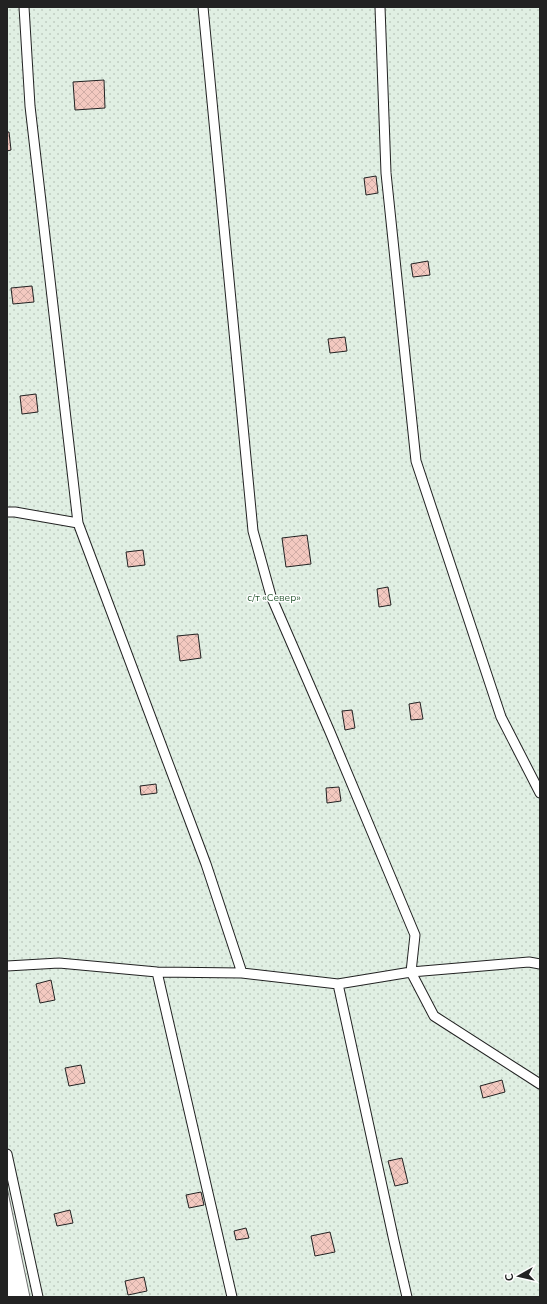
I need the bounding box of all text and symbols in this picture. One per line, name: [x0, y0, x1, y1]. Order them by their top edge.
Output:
park label: с/т «Север»: [247, 591, 301, 604]
north arrow: [499, 1256, 539, 1296]
text: С: [502, 1272, 517, 1282]

